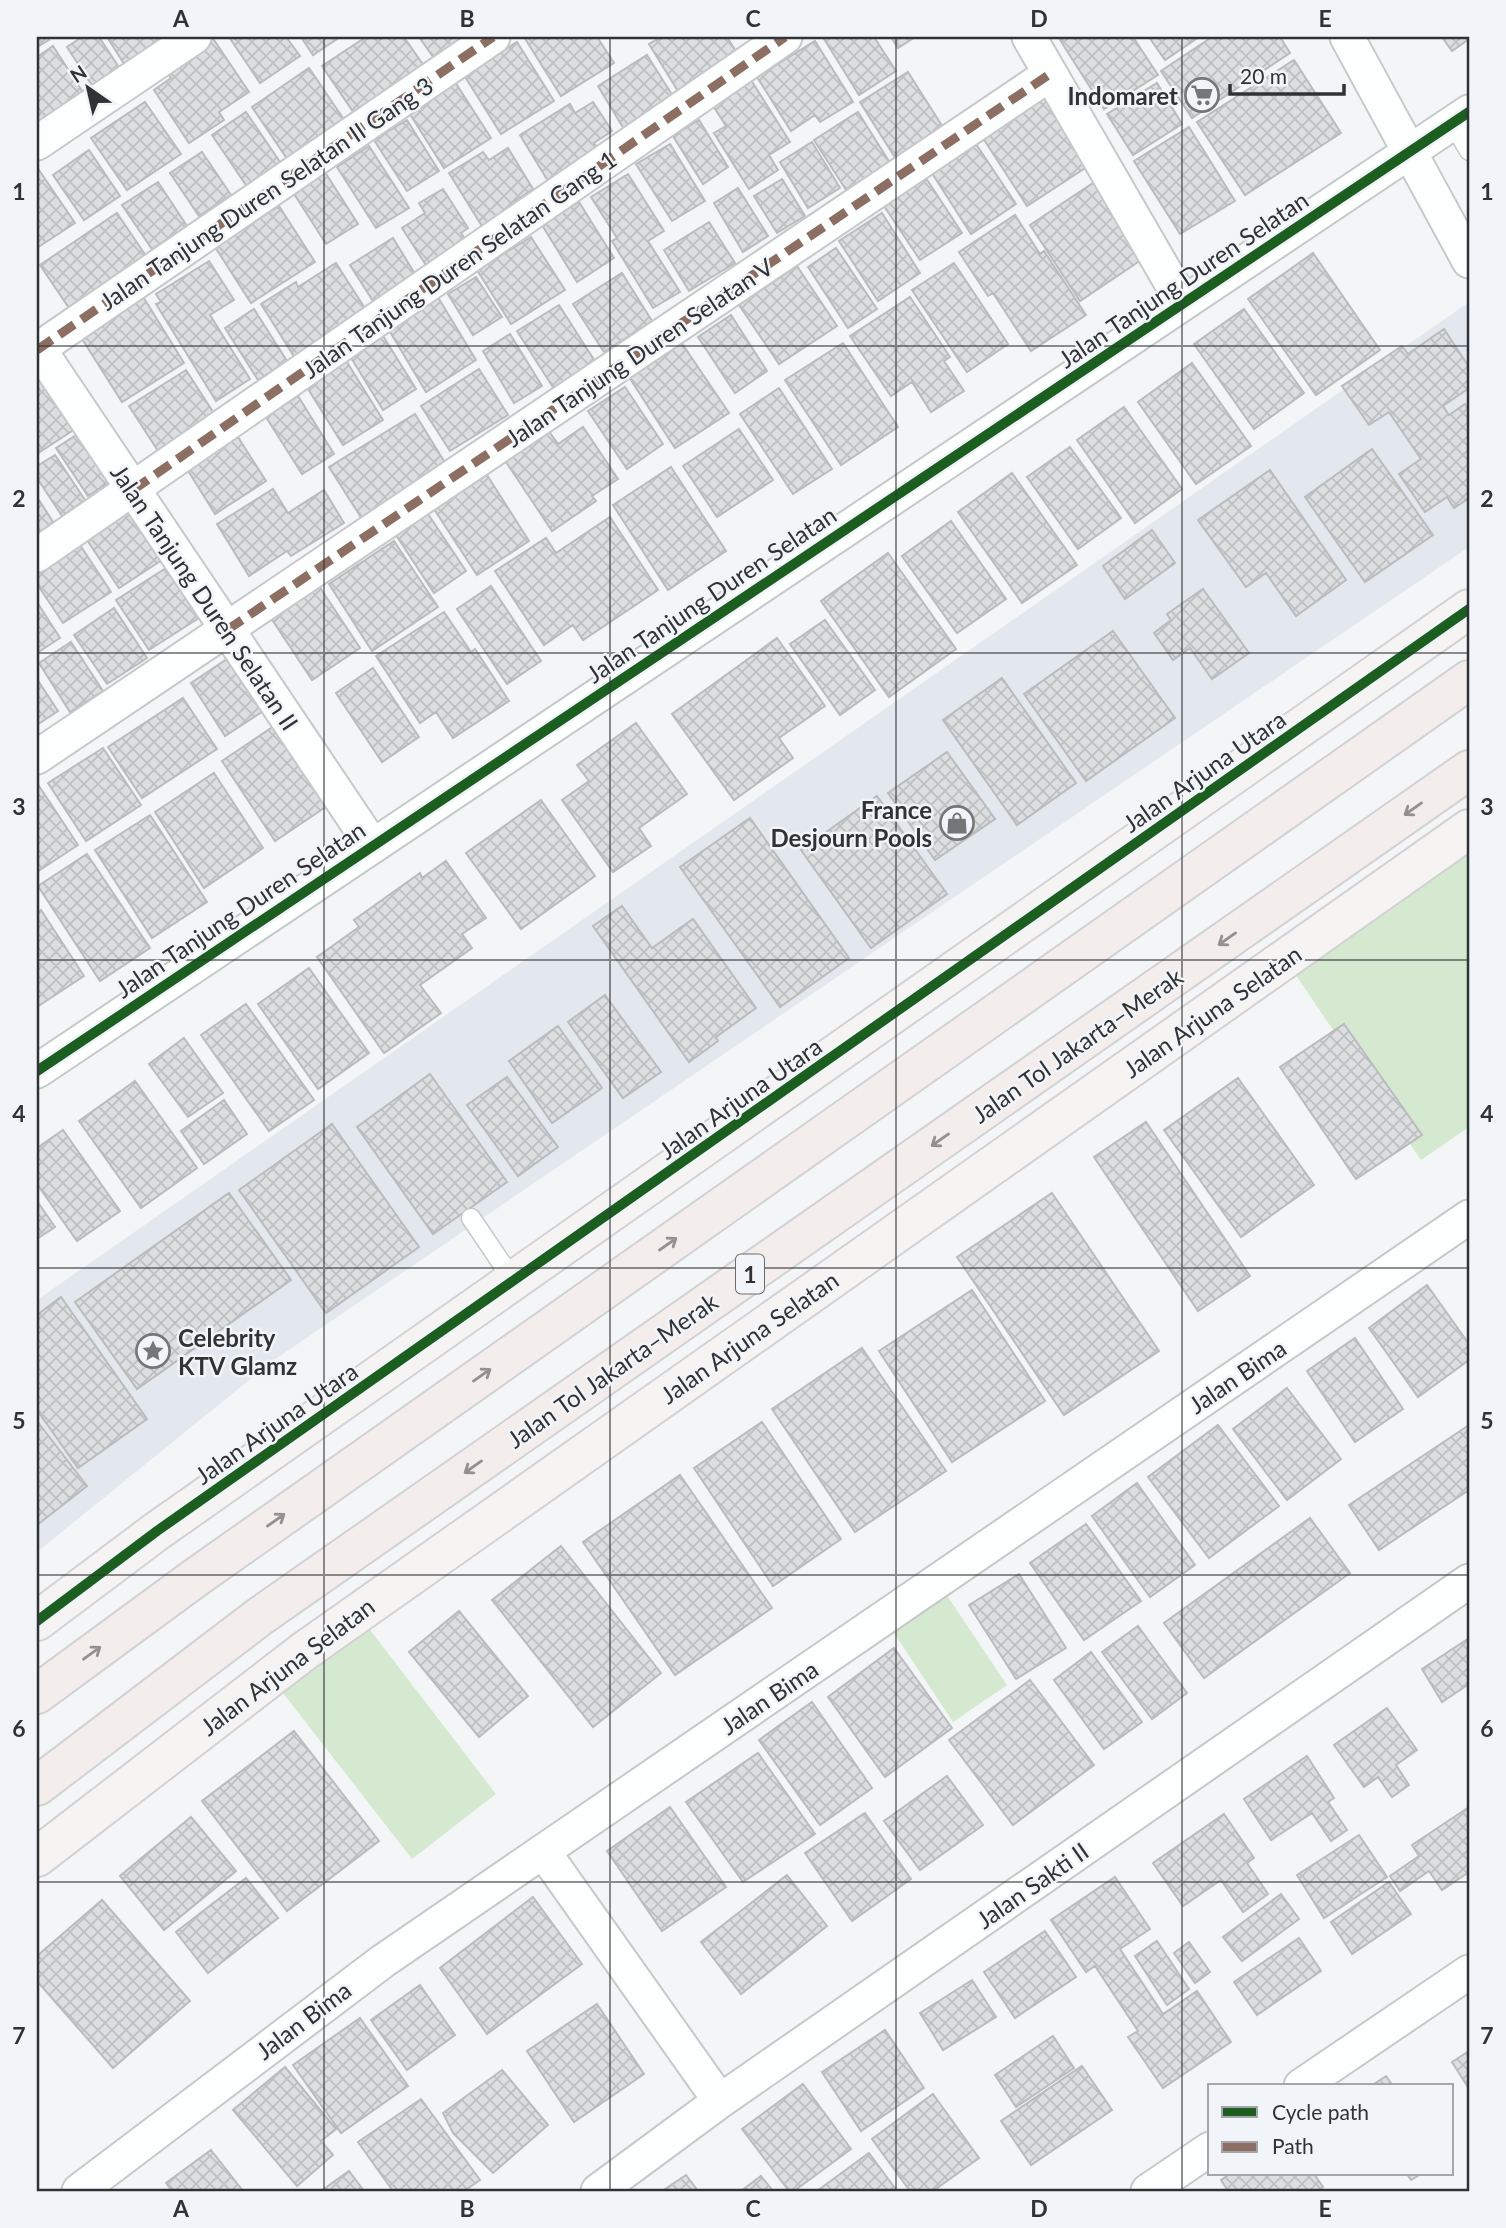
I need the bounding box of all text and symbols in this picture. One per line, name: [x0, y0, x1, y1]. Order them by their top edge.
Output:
text: A: [172, 4, 190, 32]
text: B: [459, 4, 475, 32]
text: C: [745, 4, 761, 32]
text: D: [1030, 4, 1048, 32]
text: E: [1318, 4, 1332, 32]
north arrow: [52, 52, 122, 122]
scale bar: [1230, 52, 1343, 96]
text: N: [66, 60, 91, 87]
text: 20 m: [1240, 63, 1287, 88]
street label: Jalan Tanjung Duren Selatan II Gang 3: [94, 70, 438, 316]
supermarket icon: Indomaret: [1183, 76, 1221, 114]
place label: Indomaret: [1068, 81, 1178, 110]
street label: Jalan Tanjung Duren Selatan Gang 1: [297, 144, 621, 384]
text: 1: [12, 177, 26, 205]
text: 1: [1480, 177, 1494, 205]
street label: Jalan Tanjung Duren Selatan: [1053, 185, 1313, 373]
street label: Jalan Tanjung Duren Selatan V: [500, 251, 779, 452]
street label: Jalan Tanjung Duren Selatan II: [105, 459, 305, 735]
text: 2: [12, 484, 26, 512]
text: 2: [1480, 484, 1494, 512]
street label: Jalan Tanjung Duren Selatan: [581, 500, 841, 688]
street label: Jalan Arjuna Utara: [1117, 704, 1291, 838]
text: 3: [12, 792, 26, 820]
text: 3: [1480, 792, 1494, 820]
place label: France Desjourn Pools: [770, 795, 932, 852]
one-way arrow: [1404, 802, 1423, 816]
shop icon: France Desjourn Pools: [938, 804, 976, 842]
street label: Jalan Tanjung Duren Selatan: [110, 815, 370, 1003]
one-way arrow: [1218, 932, 1237, 946]
street label: Jalan Arjuna Selatan: [1117, 939, 1307, 1083]
street label: Jalan Tol Jakarta–Merak: [966, 961, 1188, 1129]
street label: Jalan Arjuna Utara: [653, 1031, 827, 1165]
text: 4: [12, 1099, 26, 1127]
text: 4: [1480, 1099, 1494, 1127]
one-way arrow: [931, 1133, 950, 1147]
one-way arrow: [658, 1237, 677, 1251]
road number: 1: [736, 1254, 764, 1294]
street label: Jalan Arjuna Selatan: [654, 1265, 844, 1409]
street label: Jalan Tol Jakarta–Merak: [501, 1286, 723, 1454]
place label: Celebrity KTV Glamz: [178, 1323, 297, 1380]
place icon: Celebrity KTV Glamz: [134, 1332, 172, 1370]
street label: Jalan Bima: [1183, 1333, 1291, 1419]
street label: Jalan Arjuna Utara: [189, 1356, 363, 1490]
one-way arrow: [472, 1368, 491, 1382]
text: 5: [12, 1406, 26, 1434]
text: 5: [1480, 1406, 1494, 1434]
one-way arrow: [464, 1460, 483, 1474]
one-way arrow: [266, 1513, 285, 1527]
street label: Jalan Arjuna Selatan: [194, 1591, 380, 1741]
one-way arrow: [82, 1646, 101, 1661]
street label: Jalan Bima: [715, 1654, 823, 1740]
text: 6: [12, 1714, 26, 1742]
text: 6: [1480, 1714, 1494, 1742]
street label: Jalan Sakti II: [970, 1836, 1094, 1934]
street label: Jalan Bima: [250, 1975, 356, 2065]
text: 7: [12, 2021, 26, 2049]
text: 7: [1480, 2021, 1494, 2049]
legend: [1208, 2084, 1454, 2176]
text: Cycle path: [1272, 2099, 1369, 2124]
text: Path: [1272, 2133, 1314, 2158]
text: A: [172, 2194, 190, 2222]
text: B: [459, 2194, 475, 2222]
text: C: [745, 2194, 761, 2222]
text: D: [1030, 2194, 1048, 2222]
text: E: [1318, 2194, 1332, 2222]

